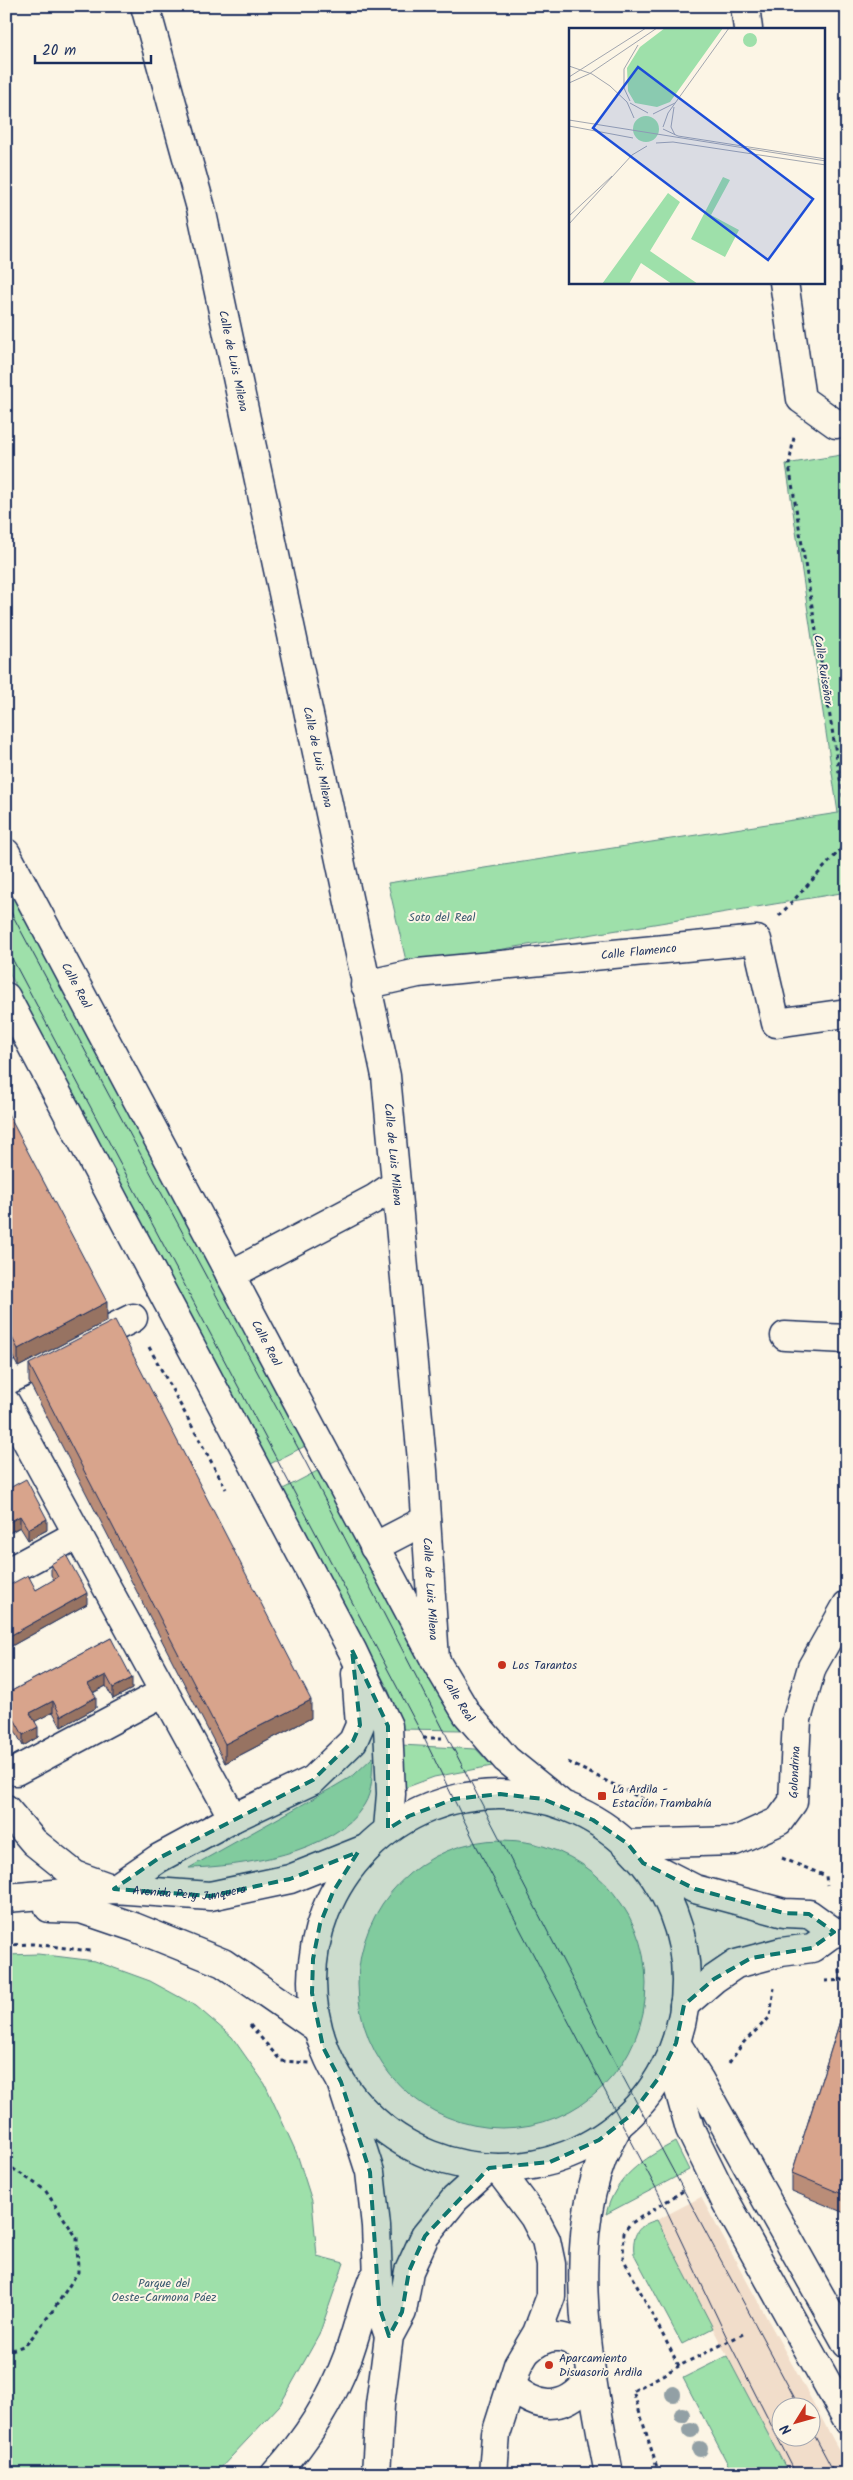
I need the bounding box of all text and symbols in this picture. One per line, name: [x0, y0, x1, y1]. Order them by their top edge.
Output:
inset map: [569, 28, 826, 284]
scale bar: [35, 32, 151, 64]
text: 20 m: [42, 39, 76, 63]
street label: Calle de Luis Milena: [214, 309, 254, 414]
street label: Calle Ruiseñor: [808, 634, 838, 707]
street label: Calle de Luis Milena: [298, 705, 338, 810]
park label: Soto del Real: [409, 908, 475, 927]
street label: Calle Flamenco: [600, 938, 677, 965]
street label: Calle Real: [56, 959, 97, 1012]
street label: Calle de Luis Milena: [379, 1102, 408, 1207]
street label: Calle Real: [246, 1317, 287, 1370]
street label: Calle de Luis Milena: [418, 1537, 443, 1641]
place label: Los Tarantos: [512, 1656, 577, 1675]
marker: Los Tarantos: [496, 1659, 508, 1671]
street label: Calle Real: [438, 1673, 480, 1727]
street label: Golondrina: [784, 1745, 805, 1799]
place label: La Ardila - Estación Trambahía: [612, 1780, 712, 1813]
marker: La Ardila - Estación Trambahía: [596, 1790, 608, 1802]
street label: Avenida Pery Junquera: [132, 1879, 248, 1906]
park label: Parque del Oeste-Carmona Páez: [112, 2274, 216, 2307]
place label: Aparcamiento Disuasorio Ardila: [559, 2349, 643, 2382]
marker: Aparcamiento Disuasorio Ardila: [543, 2359, 555, 2371]
north arrow: [770, 2398, 820, 2448]
text: N: [775, 2419, 798, 2439]

